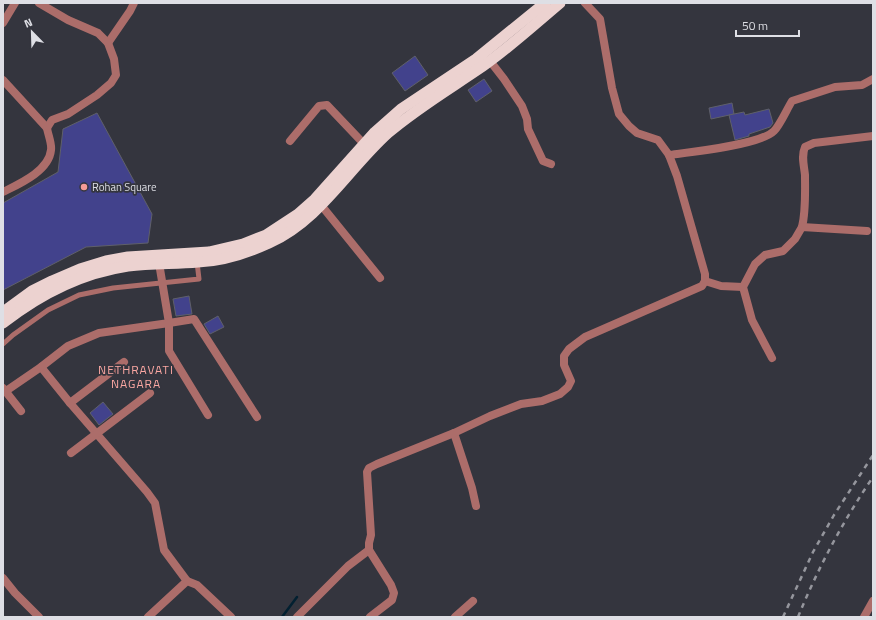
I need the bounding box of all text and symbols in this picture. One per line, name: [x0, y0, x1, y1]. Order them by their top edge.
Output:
north arrow: [12, 12, 52, 52]
scale bar: [736, 12, 799, 38]
text: N: [21, 14, 35, 32]
text: 50 m: [742, 16, 768, 35]
place label: Rohan Square: [92, 179, 157, 195]
marker: Rohan Square: [79, 182, 89, 192]
district label: NETHRAVATI NAGARA: [98, 360, 174, 393]

